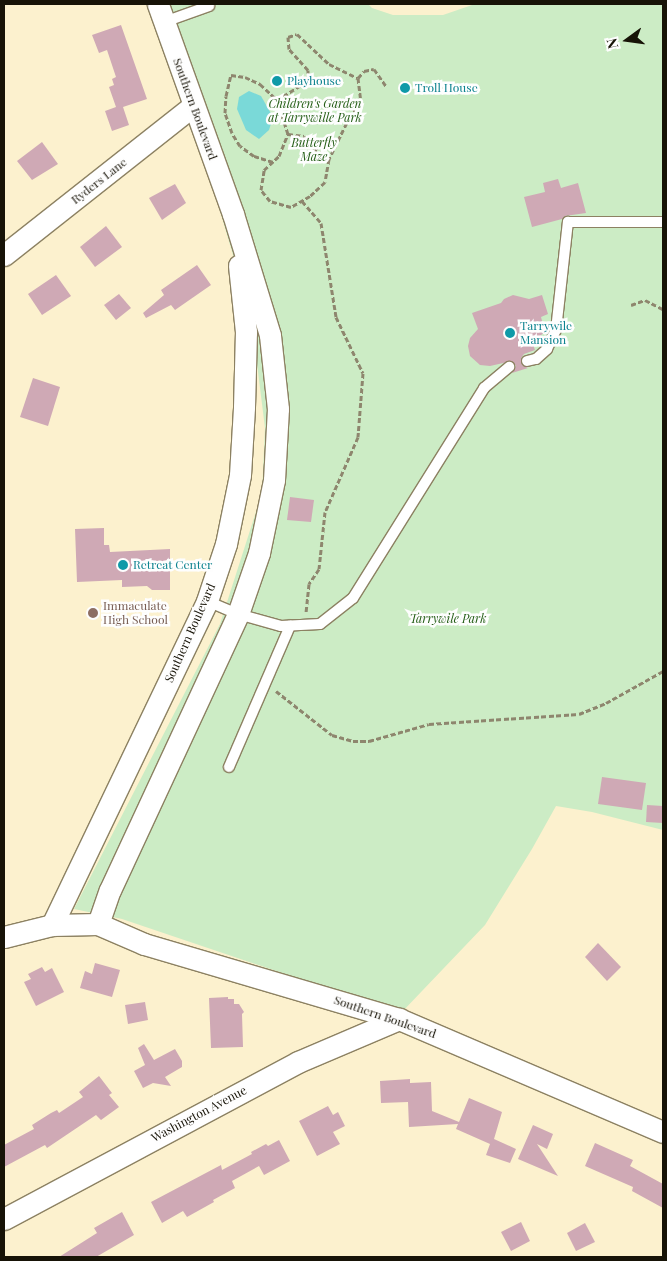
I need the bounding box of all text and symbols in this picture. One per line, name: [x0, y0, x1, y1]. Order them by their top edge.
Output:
north arrow: [602, 15, 652, 65]
text: N: [602, 37, 622, 51]
street label: Southern Boulevard: [170, 56, 220, 162]
place label: Playhouse: [287, 74, 341, 88]
marker: Playhouse: [271, 75, 283, 87]
place label: Troll House: [415, 81, 478, 95]
marker: Troll House: [399, 82, 411, 94]
park label: Children's Garden at Tarrywille Park: [268, 97, 362, 125]
park label: Butterfly Maze: [291, 136, 337, 164]
street label: Ryders Lane: [68, 155, 130, 207]
place label: Tarrywile Mansion: [520, 319, 572, 347]
marker: Tarrywile Mansion: [504, 327, 516, 339]
place label: Retreat Center: [133, 558, 213, 572]
marker: Retreat Center: [117, 559, 129, 571]
street label: Southern Boulevard: [162, 581, 218, 685]
place label: Immaculate High School: [103, 599, 168, 627]
marker: Immaculate High School: [87, 607, 99, 619]
park label: Tarrywile Park: [410, 612, 486, 626]
street label: Southern Boulevard: [332, 993, 438, 1041]
street label: Washington Avenue: [149, 1083, 249, 1145]

